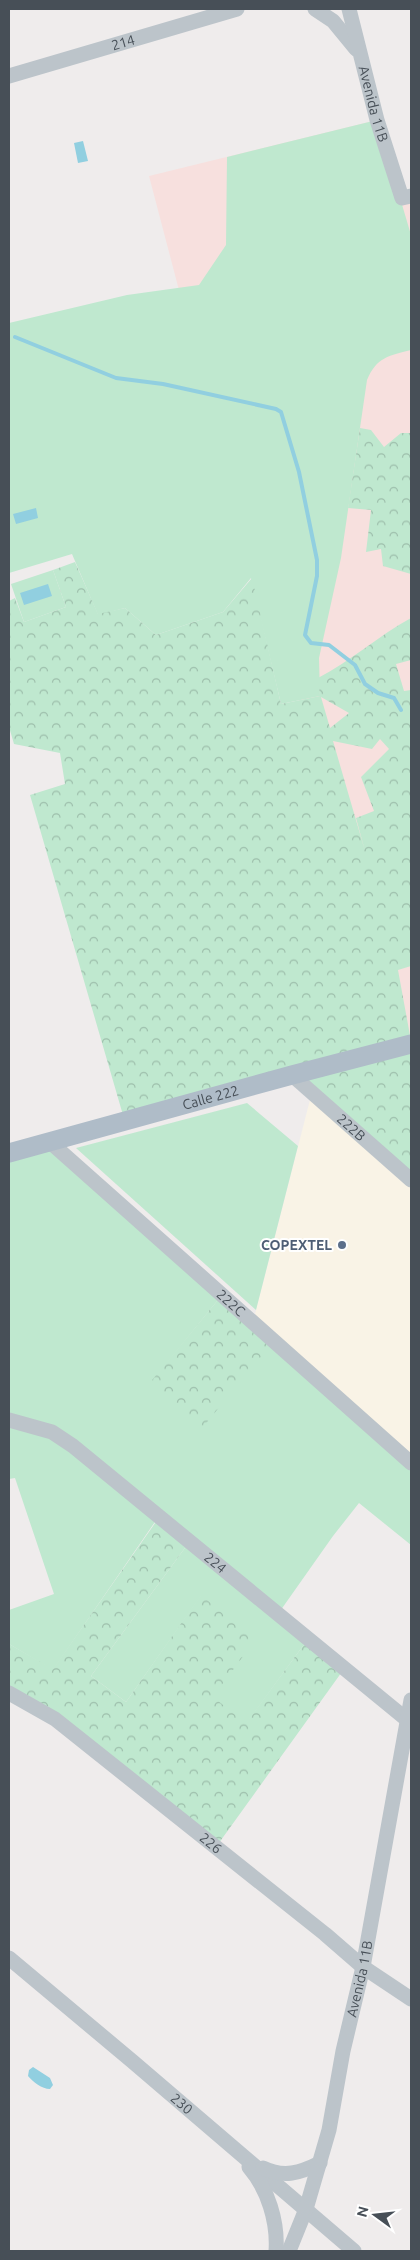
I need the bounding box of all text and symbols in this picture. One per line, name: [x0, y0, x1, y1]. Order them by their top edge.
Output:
street label: 214: [110, 31, 137, 53]
street label: Avenida 11B: [356, 64, 392, 144]
street label: Calle 222: [180, 1082, 240, 1113]
street label: 222B: [334, 1110, 369, 1144]
place label: COPEXTEL: [261, 1237, 332, 1253]
marker: COPEXTEL: [336, 1239, 348, 1251]
street label: 222C: [213, 1286, 249, 1320]
street label: 224: [201, 1549, 230, 1576]
street label: 226: [197, 1829, 225, 1857]
street label: Avenida 11B: [343, 1939, 376, 2019]
street label: 230: [168, 2090, 196, 2117]
north arrow: [350, 2190, 400, 2240]
text: N: [353, 2205, 372, 2219]

